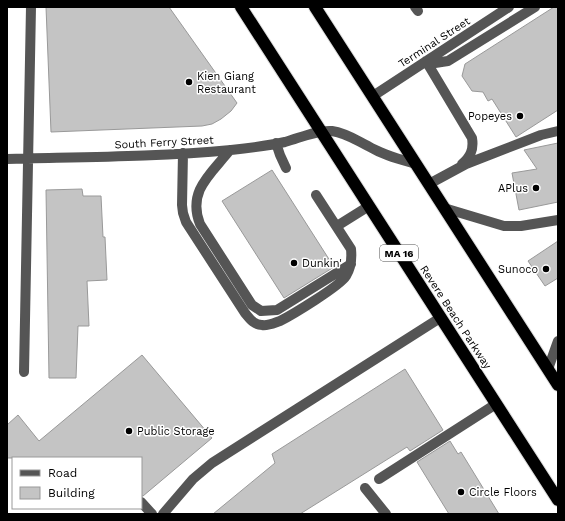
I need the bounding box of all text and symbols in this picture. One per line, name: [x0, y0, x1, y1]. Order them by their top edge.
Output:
street label: Terminal Street: [396, 14, 473, 70]
place label: Kien Giang Restaurant: [197, 70, 256, 96]
marker: Kien Giang Restaurant: [184, 77, 194, 87]
place label: Popeyes: [468, 110, 512, 123]
marker: Popeyes: [515, 111, 525, 121]
street label: South Ferry Street: [114, 133, 214, 152]
place label: APlus: [498, 182, 528, 195]
marker: APlus: [531, 183, 541, 193]
road number: MA 16: [380, 245, 418, 261]
place label: Dunkin': [302, 257, 342, 270]
marker: Dunkin': [289, 258, 299, 268]
street label: Revere Beach Parkway: [417, 263, 494, 372]
place label: Sunoco: [498, 263, 538, 276]
marker: Sunoco: [541, 264, 551, 274]
place label: Public Storage: [137, 425, 215, 438]
marker: Public Storage: [124, 426, 134, 436]
legend: [12, 457, 142, 509]
text: Road: [48, 466, 77, 480]
text: Building: [48, 486, 95, 500]
place label: Circle Floors: [469, 486, 537, 499]
marker: Circle Floors: [456, 487, 466, 497]

